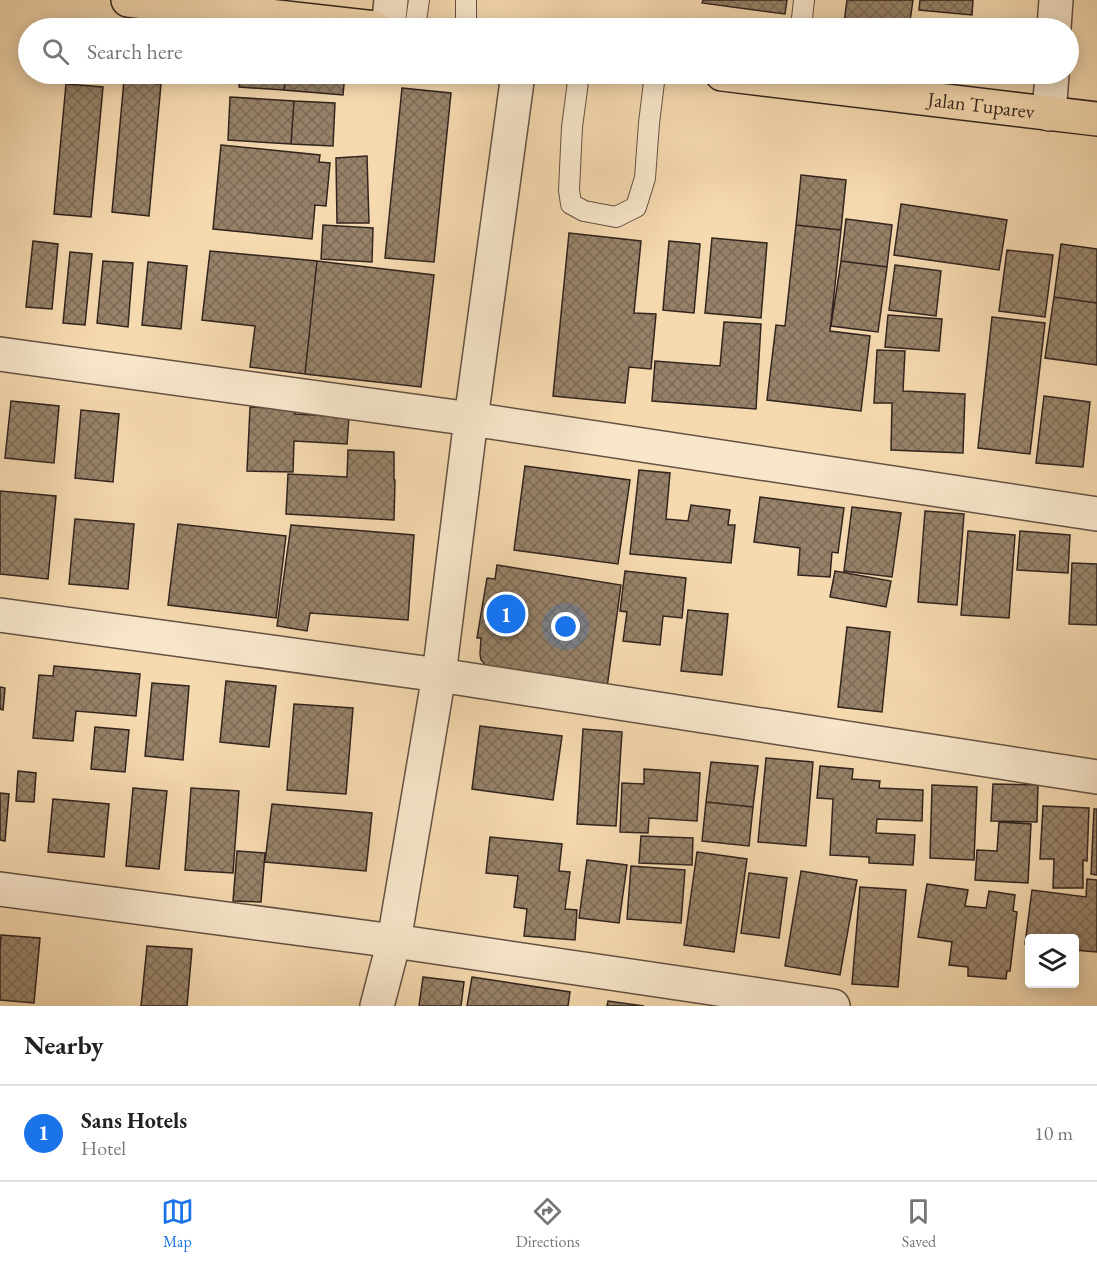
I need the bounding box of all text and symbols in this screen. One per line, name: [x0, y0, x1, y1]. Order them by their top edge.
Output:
search box: [18, 18, 1079, 84]
icon: search: [39, 35, 72, 68]
text: Search here: [87, 37, 182, 66]
street label: Jalan Tuparev: [924, 86, 1036, 124]
pin: 1: [486, 592, 526, 636]
your location: [551, 612, 580, 641]
map controls: [1025, 934, 1079, 988]
button: layers: [1025, 934, 1079, 988]
text: Nearby: [24, 1028, 104, 1062]
text: Sans Hotels: [81, 1106, 187, 1135]
text: 1: [38, 1120, 49, 1146]
text: 10 m: [1034, 1120, 1073, 1146]
text: Hotel: [81, 1135, 126, 1161]
tab: Map: [161, 1195, 194, 1252]
tab: Directions: [516, 1195, 580, 1252]
tab: Saved: [902, 1195, 936, 1252]

